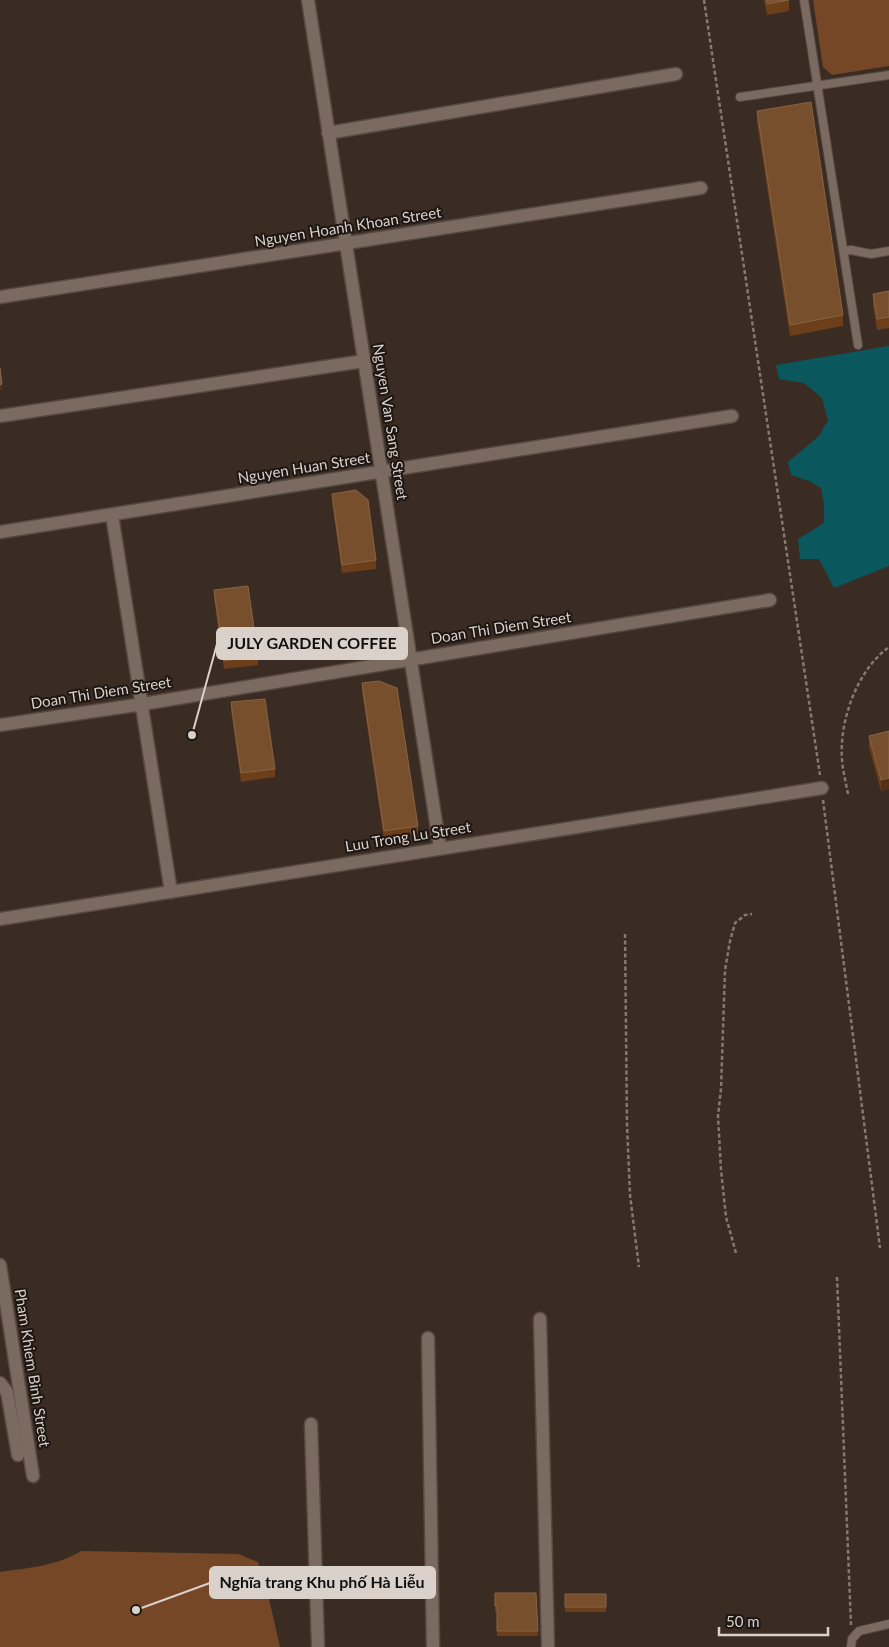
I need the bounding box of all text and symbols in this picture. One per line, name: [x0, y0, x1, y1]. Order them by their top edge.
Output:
street label: Nguyen Hoanh Khoan Street: [253, 202, 443, 250]
street label: Nguyen Van Sang Street: [370, 342, 412, 502]
street label: Nguyen Huan Street: [236, 448, 372, 486]
street label: Doan Thi Diem Street: [429, 607, 573, 647]
callout: JULY GARDEN COFFEE: [217, 628, 407, 659]
text: JULY GARDEN COFFEE: [227, 633, 397, 652]
street label: Doan Thi Diem Street: [29, 672, 173, 712]
street label: Luu Trong Lu Street: [344, 817, 473, 855]
street label: Pham Khiem Binh Street: [12, 1287, 55, 1449]
callout: Nghĩa trang Khu phố Hà Liễu: [210, 1567, 435, 1598]
text: Nghĩa trang Khu phố Hà Liễu: [219, 1572, 425, 1591]
scale bar: [719, 1604, 828, 1636]
text: 50 m: [726, 1612, 760, 1630]

